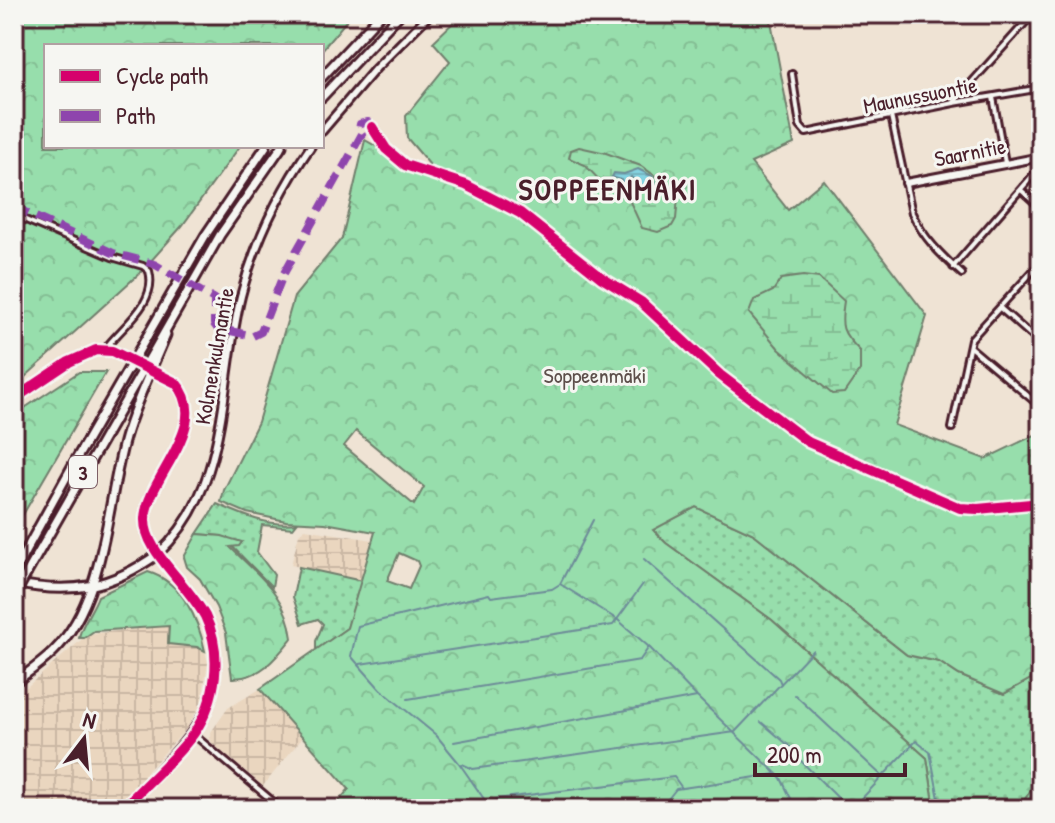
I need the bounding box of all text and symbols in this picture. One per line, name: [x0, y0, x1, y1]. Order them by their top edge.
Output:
legend: [44, 44, 324, 148]
text: Cycle path: [116, 59, 208, 91]
street label: Maunussuontie: [861, 69, 980, 121]
text: Path: [116, 99, 155, 131]
street label: Saarnitie: [932, 130, 1008, 174]
district label: SOPPEENMÄKI: [518, 169, 698, 209]
street label: Kolmenkulmantie: [187, 285, 241, 427]
park label: Soppeenmäki: [544, 360, 646, 390]
road number: 3: [69, 456, 97, 488]
north arrow: [44, 699, 124, 779]
text: N: [80, 704, 100, 736]
scale bar: [755, 727, 905, 777]
text: 200 m: [767, 738, 822, 770]

